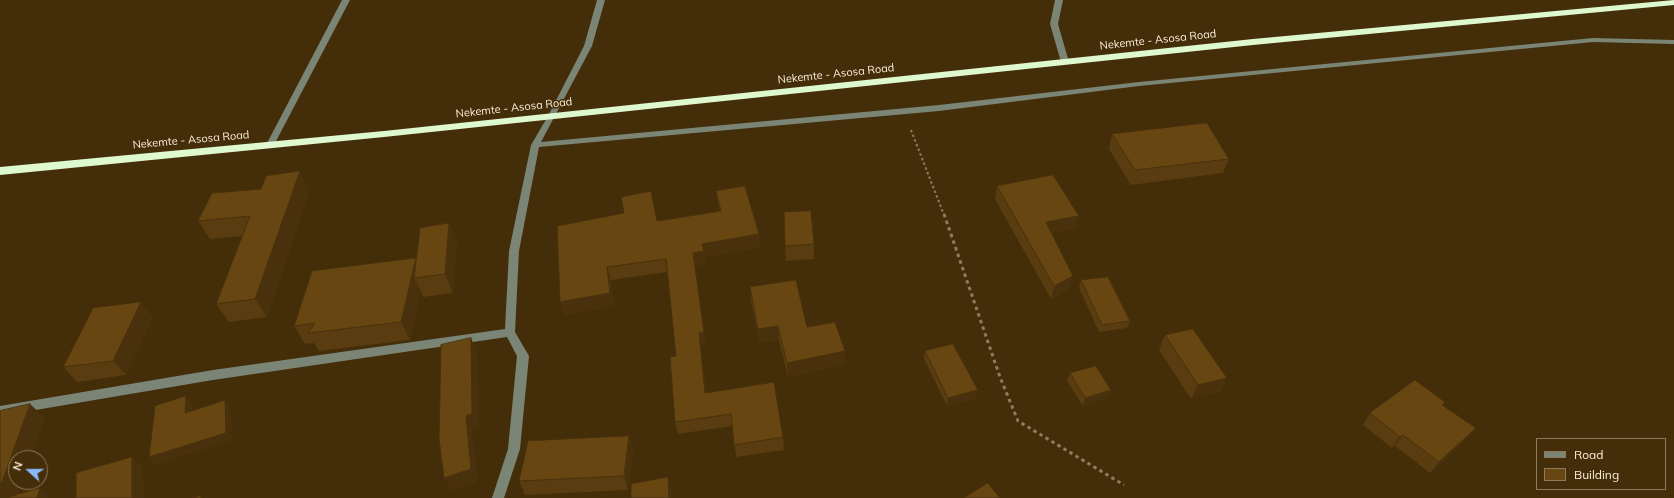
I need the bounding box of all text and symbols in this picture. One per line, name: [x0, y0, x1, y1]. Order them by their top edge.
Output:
street label: Nekemte - Asosa Road: [1099, 27, 1217, 53]
street label: Nekemte - Asosa Road: [777, 61, 895, 87]
street label: Nekemte - Asosa Road: [455, 95, 573, 121]
street label: Nekemte - Asosa Road: [132, 128, 250, 152]
legend: [1536, 438, 1666, 490]
text: Road: [1574, 447, 1603, 462]
north arrow: [8, 450, 48, 490]
text: N: [10, 460, 26, 472]
text: Building: [1574, 467, 1619, 482]

